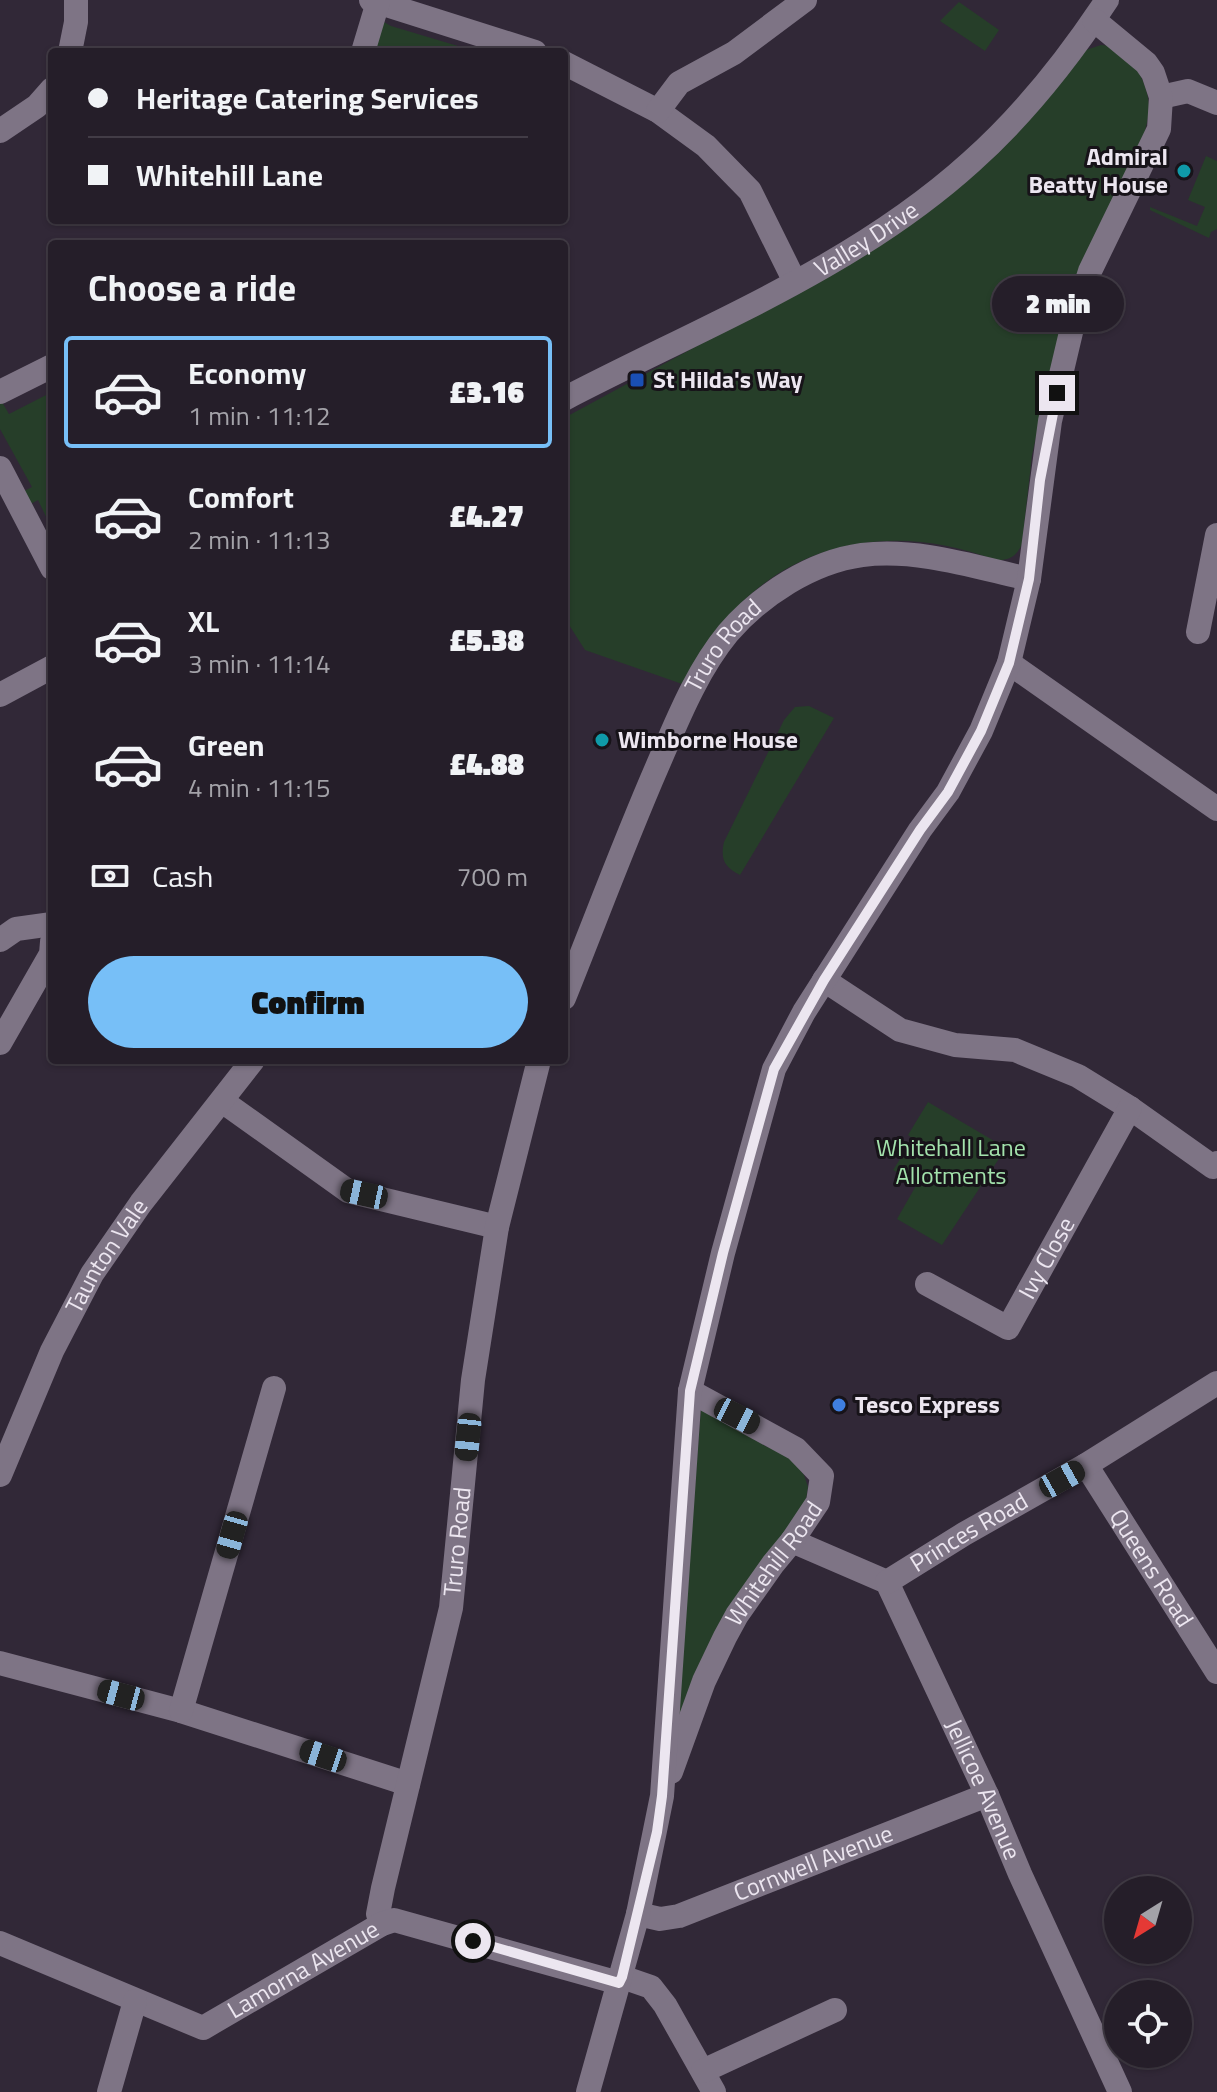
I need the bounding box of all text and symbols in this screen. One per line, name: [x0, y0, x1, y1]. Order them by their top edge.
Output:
text: Heritage Catering Services: [136, 75, 479, 121]
place label: Admiral Beatty House: [1028, 138, 1168, 202]
text: Whitehill Lane: [136, 152, 323, 198]
marker: Admiral Beatty House: [1175, 162, 1193, 180]
street label: Valley Drive: [807, 192, 925, 286]
text: Choose a ride: [88, 260, 296, 315]
callout: 2 min: [991, 277, 1123, 333]
text: 2 min: [1026, 284, 1090, 323]
text: Economy: [188, 350, 306, 396]
icon: car: [92, 356, 164, 428]
place label: St Hilda's Way: [653, 361, 803, 397]
text: £3.16: [450, 369, 524, 415]
marker: St Hilda's Way: [628, 371, 646, 389]
route end: [1039, 375, 1075, 411]
text: 1 min · 11:12: [188, 396, 331, 435]
text: Comfort: [188, 474, 294, 520]
icon: car: [92, 480, 164, 552]
text: £4.27: [450, 493, 524, 539]
text: 2 min · 11:13: [188, 520, 331, 559]
street label: Truro Road: [675, 590, 769, 698]
text: XL: [188, 598, 219, 644]
icon: car: [92, 604, 164, 676]
text: £5.38: [450, 617, 524, 663]
text: 3 min · 11:14: [188, 644, 331, 683]
place label: Wimborne House: [618, 721, 798, 757]
text: Green: [188, 722, 265, 768]
icon: car: [92, 728, 164, 800]
marker: Wimborne House: [593, 731, 611, 749]
text: £4.88: [450, 741, 524, 787]
text: 4 min · 11:15: [188, 768, 331, 807]
text: Cash: [152, 853, 213, 899]
icon: cash: [88, 854, 132, 898]
text: 700 m: [457, 857, 528, 896]
button: Confirm: [88, 956, 528, 1048]
park label: Whitehall Lane Allotments: [876, 1129, 1026, 1193]
car: [338, 1177, 390, 1211]
street label: Taunton Vale: [56, 1191, 156, 1320]
street label: Ivy Close: [1009, 1210, 1083, 1305]
place label: Tesco Express: [855, 1386, 1000, 1422]
car: [710, 1394, 764, 1438]
marker: Tesco Express: [830, 1396, 848, 1414]
car: [454, 1412, 482, 1462]
car: [1035, 1457, 1089, 1501]
street label: Princes Road: [903, 1482, 1034, 1580]
street label: Truro Road: [433, 1485, 480, 1598]
street label: Whitehill Road: [716, 1494, 831, 1633]
street label: Queens Road: [1101, 1501, 1203, 1634]
car: [214, 1509, 250, 1561]
car: [95, 1677, 147, 1713]
street label: Jellicoe Avenue: [937, 1713, 1031, 1865]
car: [296, 1737, 350, 1775]
street label: Cornwell Avenue: [728, 1815, 898, 1910]
north arrow: [1104, 1876, 1192, 1964]
map controls: [1104, 1876, 1192, 2068]
street label: Lamorna Avenue: [220, 1911, 385, 2027]
route start: [455, 1923, 491, 1959]
button: locate: [1104, 1980, 1192, 2068]

